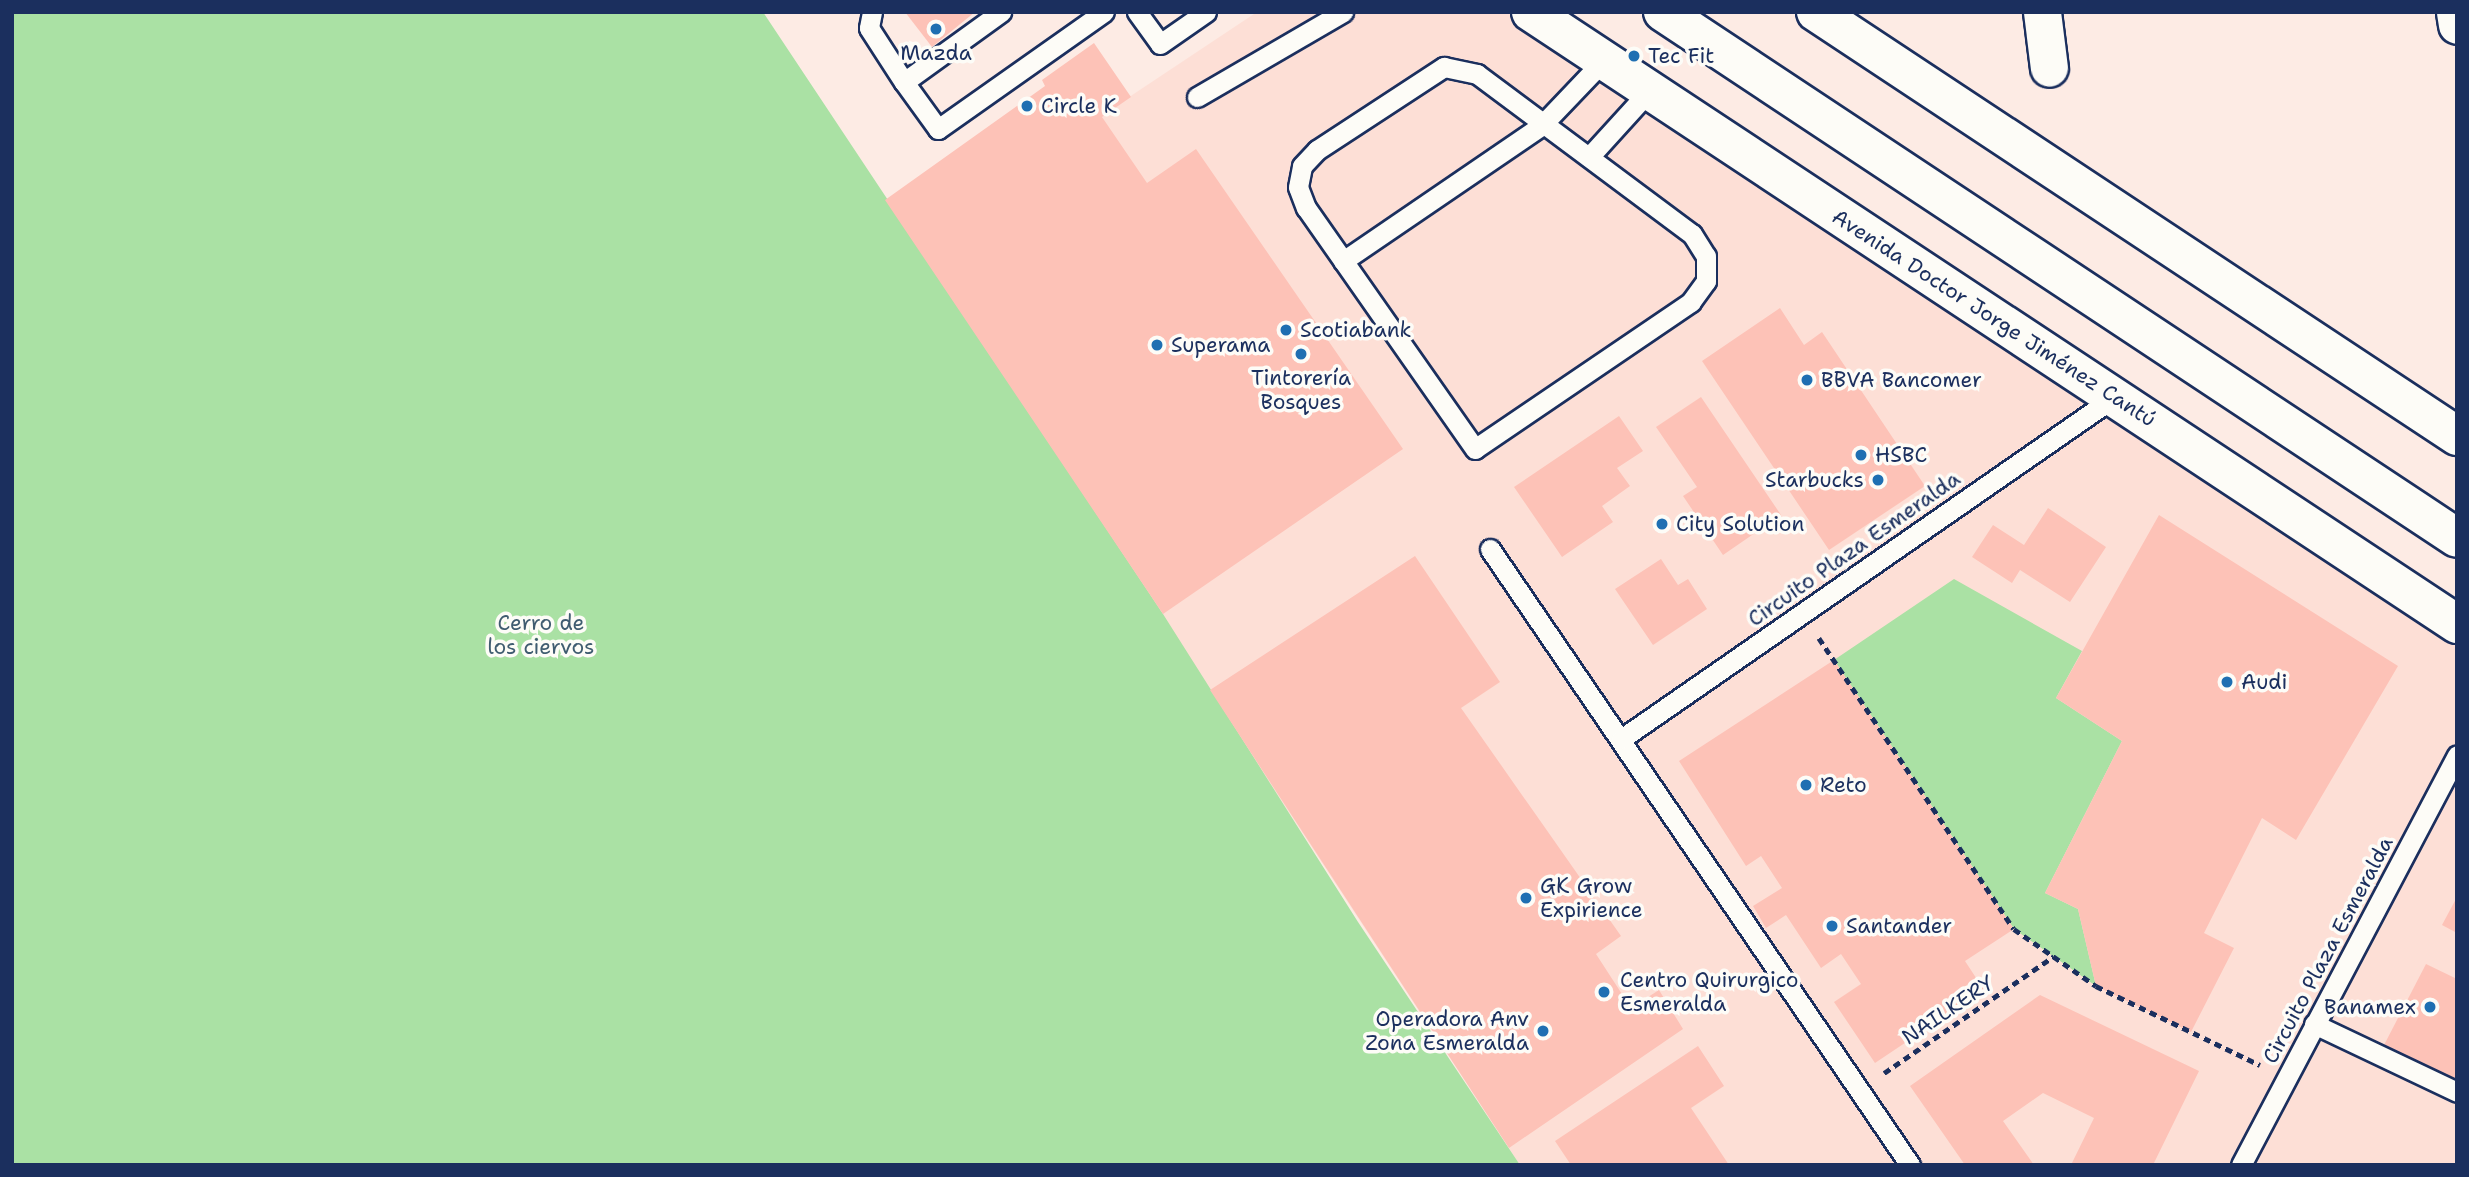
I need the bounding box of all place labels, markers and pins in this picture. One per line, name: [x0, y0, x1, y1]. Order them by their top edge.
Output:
marker: Mazda: [928, 21, 944, 37]
place label: Mazda: [900, 40, 972, 66]
place label: Tec Fit: [1648, 43, 1714, 69]
marker: Tec Fit: [1626, 48, 1642, 64]
place label: Circle K: [1041, 93, 1117, 119]
marker: Circle K: [1019, 98, 1035, 114]
place label: Scotiabank: [1300, 317, 1412, 343]
marker: Scotiabank: [1278, 322, 1294, 338]
place label: Superama: [1171, 332, 1270, 358]
marker: Superama: [1149, 337, 1165, 353]
marker: Tintorería Bosques: [1293, 346, 1309, 362]
place label: Tintorería Bosques: [1251, 365, 1351, 415]
place label: BBVA Bancomer: [1821, 367, 1982, 393]
marker: BBVA Bancomer: [1799, 372, 1815, 388]
place label: HSBC: [1875, 442, 1927, 468]
marker: HSBC: [1853, 447, 1869, 463]
place label: Starbucks: [1765, 467, 1864, 493]
marker: Starbucks: [1870, 472, 1886, 488]
place label: City Solution: [1676, 511, 1804, 537]
marker: City Solution: [1654, 516, 1670, 532]
place label: Audi: [2241, 669, 2287, 695]
marker: Audi: [2219, 674, 2235, 690]
place label: Reto: [1820, 772, 1867, 798]
marker: Reto: [1798, 777, 1814, 793]
place label: GK Grow Expirience: [1540, 873, 1643, 923]
marker: GK Grow Expirience: [1518, 890, 1534, 906]
place label: Santander: [1846, 913, 1952, 939]
marker: Santander: [1824, 918, 1840, 934]
place label: Centro Quirurgico Esmeralda: [1620, 967, 1799, 1017]
marker: Centro Quirurgico Esmeralda: [1594, 982, 1614, 1002]
place label: Banamex: [2324, 994, 2416, 1020]
marker: Banamex: [2422, 999, 2438, 1015]
place label: Operadora Anv Zona Esmeralda: [1365, 1006, 1529, 1056]
marker: Operadora Anv Zona Esmeralda: [1535, 1023, 1551, 1039]

